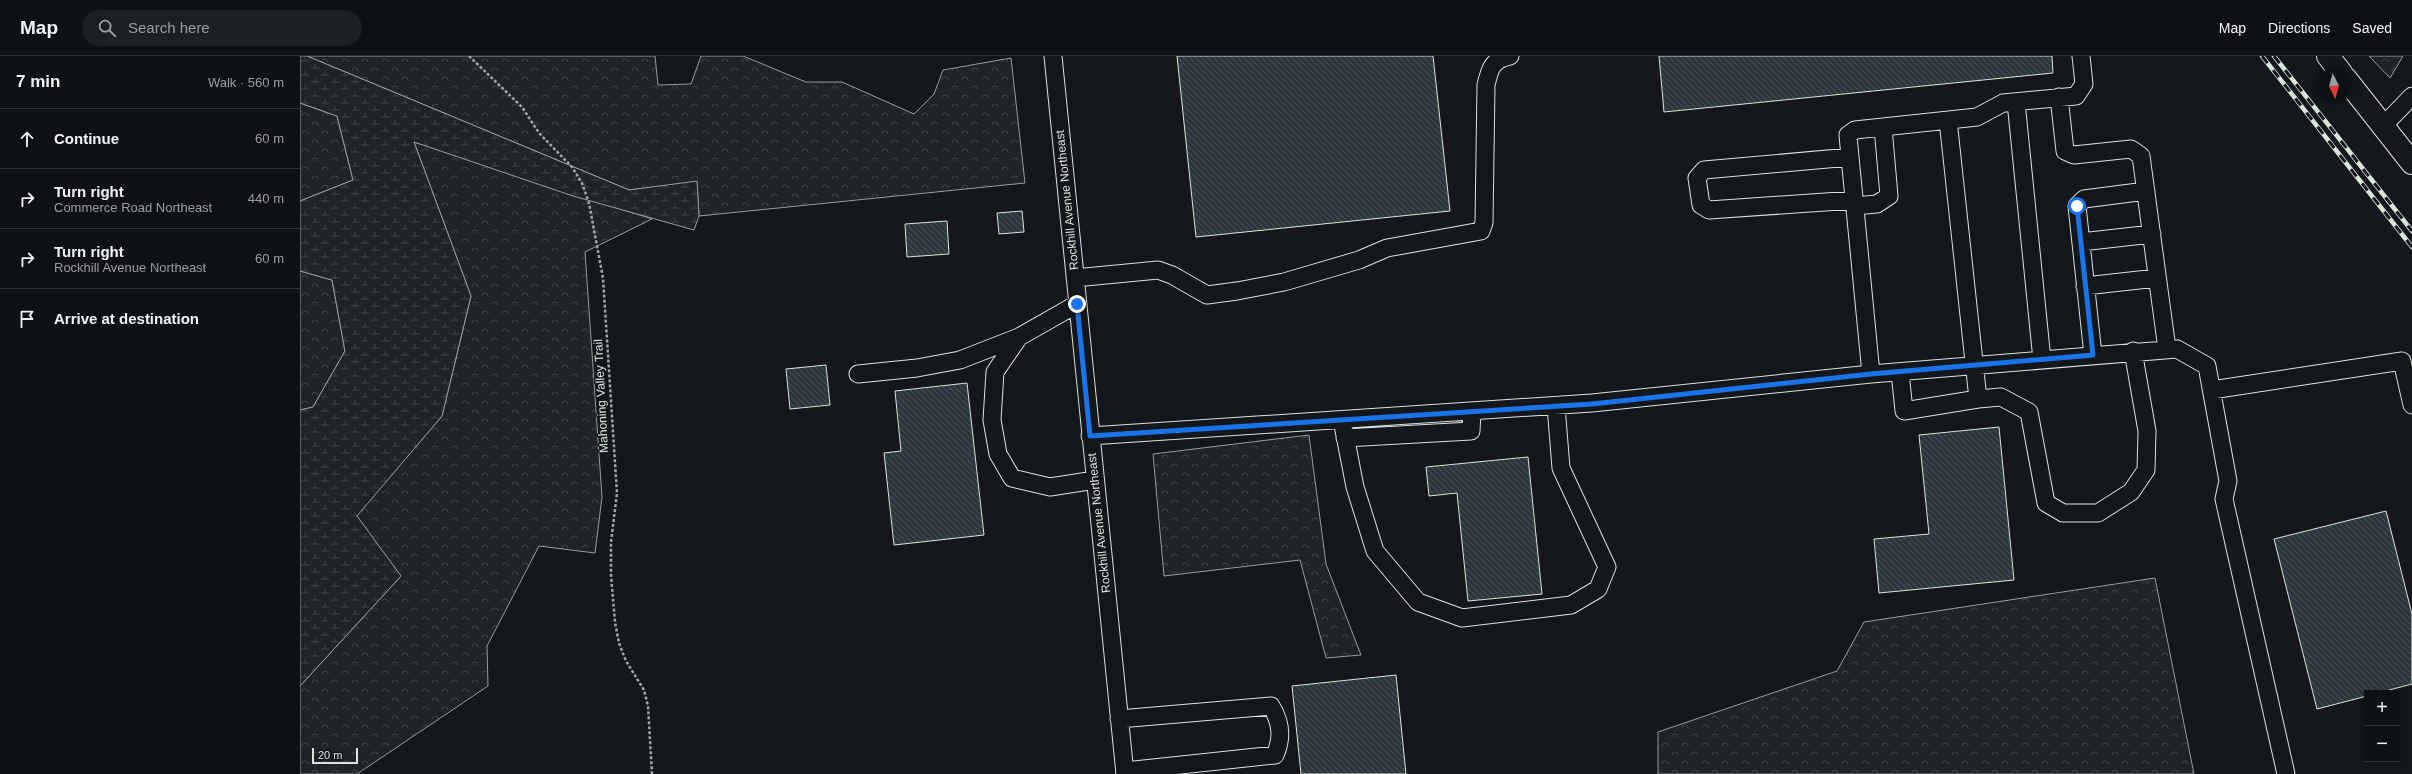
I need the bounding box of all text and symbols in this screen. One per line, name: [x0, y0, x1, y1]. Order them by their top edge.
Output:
search box: [82, 10, 362, 46]
text: Map: [20, 17, 58, 38]
icon: search: [96, 17, 118, 39]
text: Search here: [128, 19, 210, 36]
text: Map: [2219, 20, 2246, 36]
text: Directions: [2268, 20, 2330, 36]
text: Saved: [2352, 20, 2392, 36]
north arrow: [2316, 68, 2352, 104]
text: 7 min: [16, 72, 60, 91]
text: Walk · 560 m: [208, 75, 284, 90]
icon: ahead: [16, 128, 38, 150]
street label: Rockhill Avenue Northeast: [1053, 129, 1081, 271]
text: Continue: [54, 130, 119, 147]
text: 60 m: [255, 131, 284, 146]
text: Turn right: [54, 183, 124, 200]
icon: right: [16, 188, 38, 210]
text: 440 m: [248, 191, 284, 206]
route start: [2068, 197, 2086, 215]
text: Commerce Road Northeast: [54, 200, 212, 215]
text: Turn right: [54, 243, 124, 260]
icon: right: [16, 248, 38, 270]
text: 60 m: [255, 251, 284, 266]
text: Rockhill Avenue Northeast: [54, 260, 206, 275]
route end: [1068, 295, 1086, 313]
icon: arrive: [16, 308, 38, 330]
text: Arrive at destination: [54, 310, 199, 327]
street label: Mahoning Valley Trail: [591, 339, 611, 453]
street label: Rockhill Avenue Northeast: [1085, 452, 1113, 594]
map controls: [2364, 690, 2400, 762]
button: +: [2364, 690, 2400, 726]
button: −: [2364, 726, 2400, 762]
scale bar: [312, 746, 358, 765]
text: 20 m: [318, 749, 342, 761]

